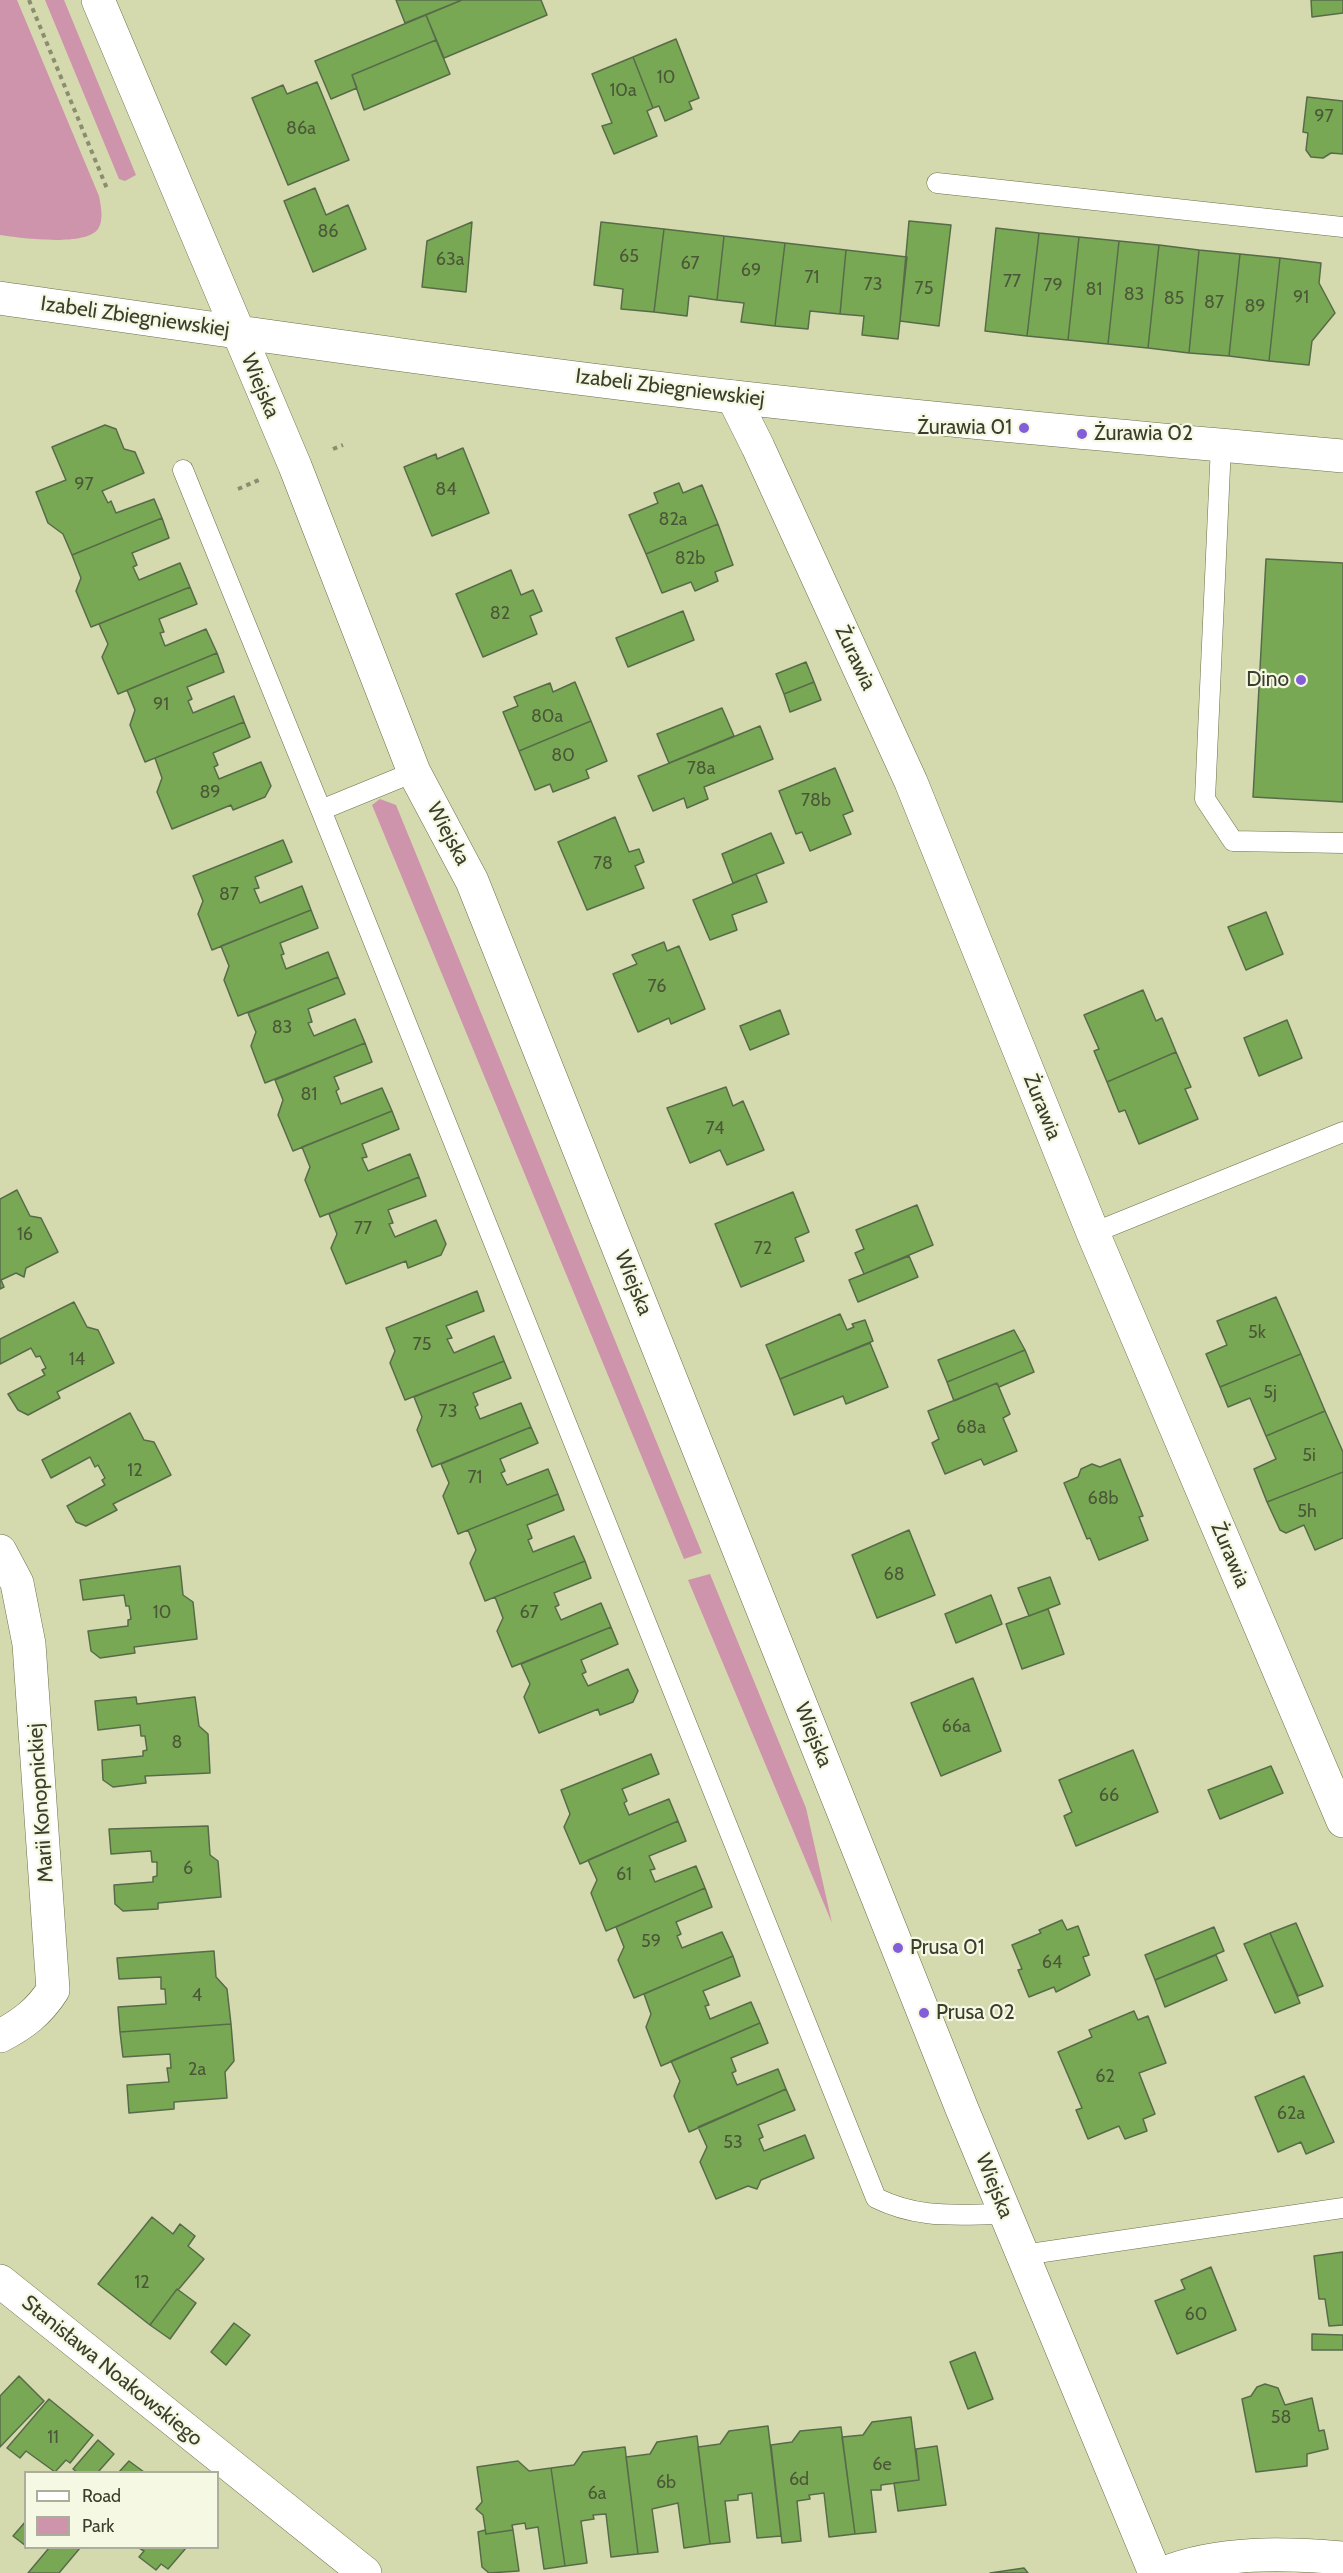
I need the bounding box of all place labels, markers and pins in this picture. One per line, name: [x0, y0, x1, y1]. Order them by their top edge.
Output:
place label: Żurawia 01: [917, 415, 1012, 441]
marker: Żurawia 01: [1017, 421, 1031, 435]
place label: Żurawia 02: [1094, 421, 1193, 447]
marker: Żurawia 02: [1075, 427, 1089, 441]
place label: Dino: [1246, 667, 1289, 693]
marker: Dino: [1294, 673, 1308, 687]
place label: Prusa 01: [910, 1935, 984, 1961]
marker: Prusa 01: [891, 1941, 905, 1955]
place label: Prusa 02: [936, 2000, 1015, 2026]
marker: Prusa 02: [917, 2006, 931, 2020]

